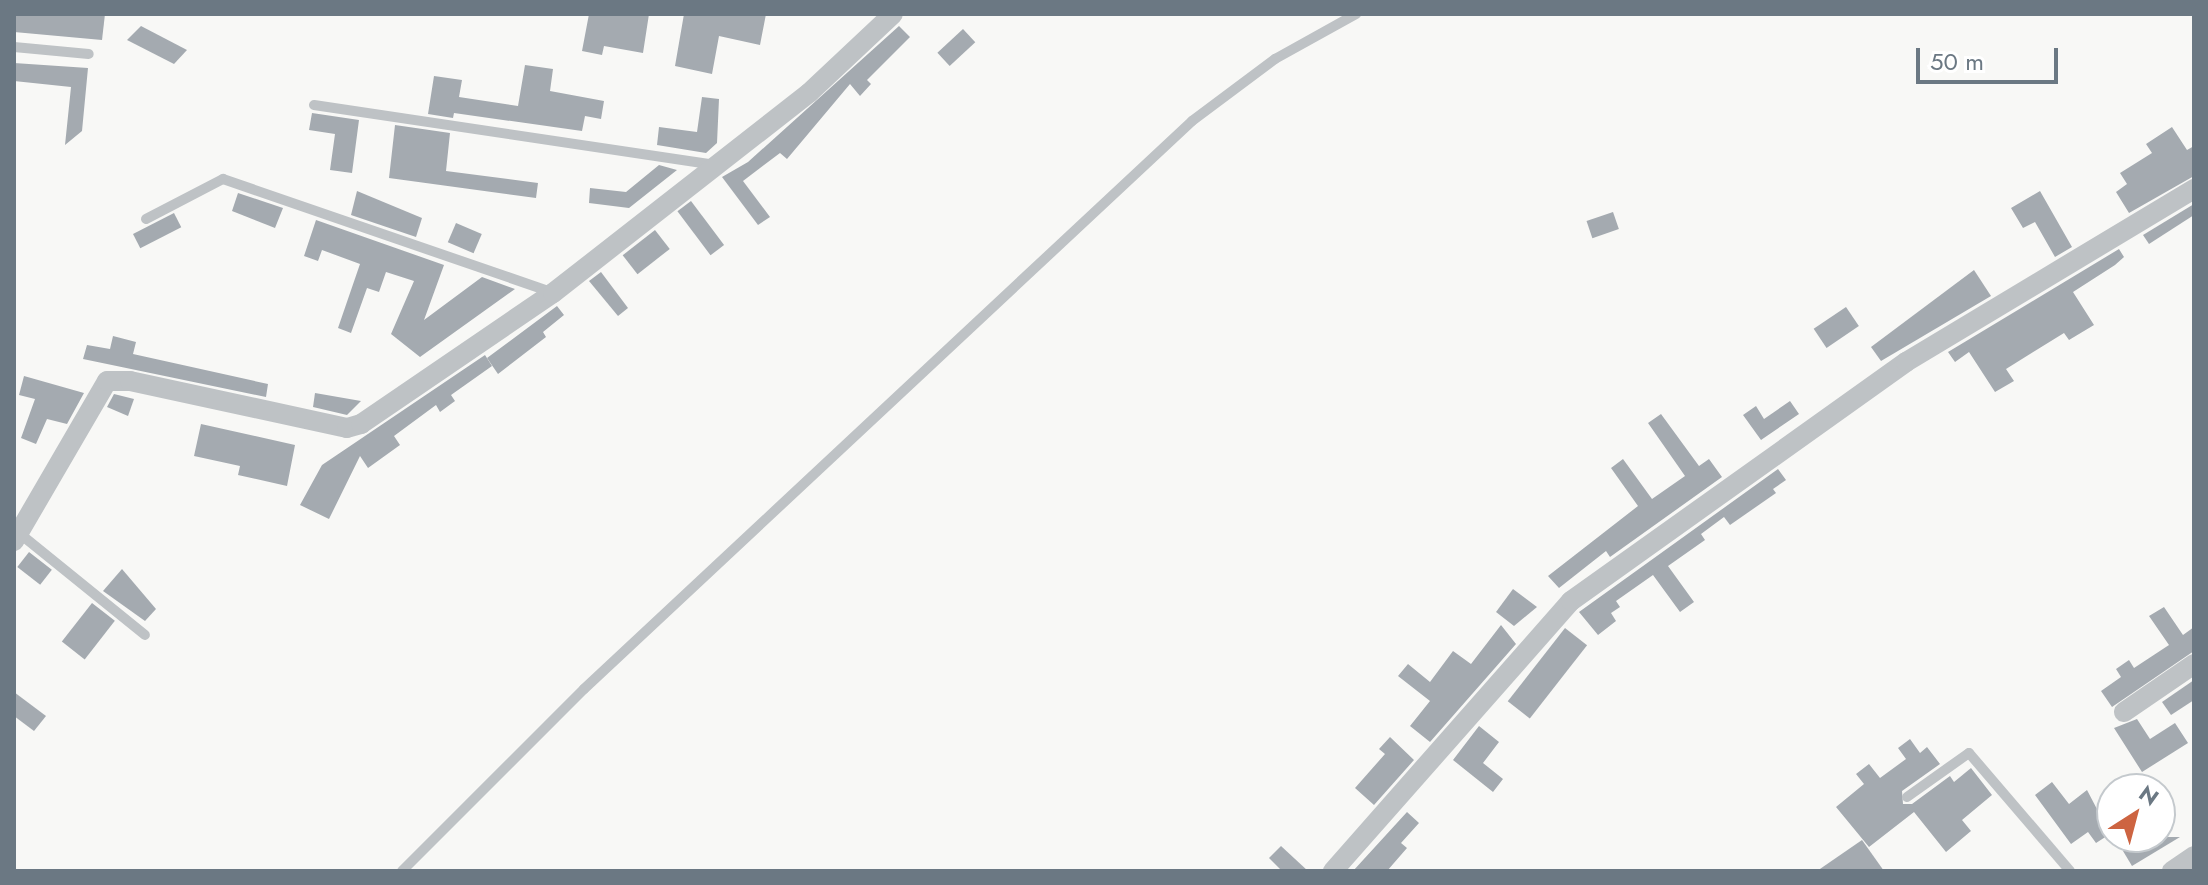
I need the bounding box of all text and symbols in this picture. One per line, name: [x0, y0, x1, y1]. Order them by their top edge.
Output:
scale bar: [1920, 32, 2062, 82]
text: 50 m: [1930, 44, 1984, 79]
north arrow: [2096, 773, 2176, 853]
text: N: [2132, 777, 2165, 813]

